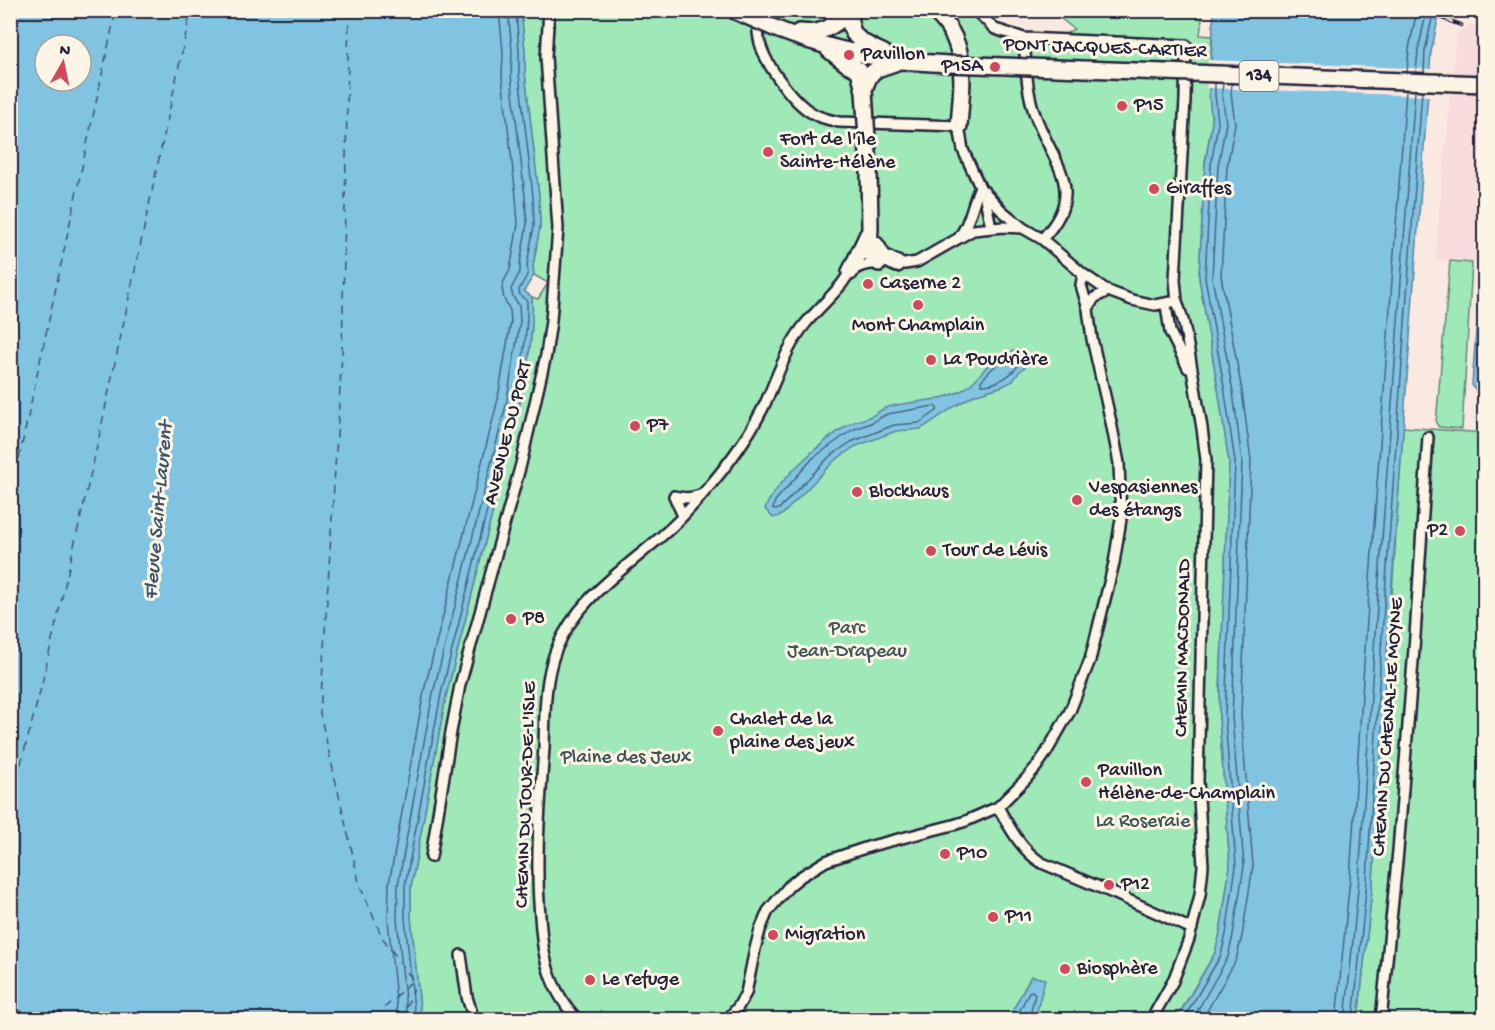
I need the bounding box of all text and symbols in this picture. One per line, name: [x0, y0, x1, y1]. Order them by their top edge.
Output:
north arrow: [33, 33, 93, 93]
street label: PONT JACQUES-CARTIER: [1002, 34, 1209, 64]
text: N: [58, 41, 72, 62]
place label: Pavillon: [860, 44, 925, 67]
marker: Pavillon: [842, 48, 856, 62]
place label: P15A: [941, 56, 984, 79]
marker: P15A: [988, 60, 1002, 74]
road number: 134: [1240, 61, 1278, 91]
place label: P15: [1133, 95, 1164, 118]
marker: P15: [1115, 99, 1129, 113]
place label: Fort de l'île Sainte-Hélène: [779, 129, 896, 175]
marker: Fort de l'île Sainte-Hélène: [761, 145, 775, 159]
place label: Giraffes: [1166, 178, 1232, 201]
marker: Giraffes: [1147, 182, 1161, 196]
place label: Caserne 2: [880, 273, 961, 296]
marker: Caserne 2: [861, 277, 875, 291]
marker: Mont Champlain: [911, 298, 925, 312]
place label: Mont Champlain: [852, 315, 985, 338]
place label: La Poudrière: [943, 349, 1049, 372]
marker: La Poudrière: [924, 353, 938, 367]
street label: AVENUE DU PORT: [480, 357, 538, 507]
place label: P7: [646, 415, 669, 438]
water label: Fleuve Saint-Laurent: [140, 418, 181, 601]
marker: P7: [628, 419, 642, 433]
place label: Vespasiennes des étangs: [1088, 477, 1198, 523]
place label: Blockhaus: [868, 481, 949, 504]
marker: Blockhaus: [850, 485, 864, 499]
marker: Vespasiennes des étangs: [1070, 493, 1084, 507]
place label: P2: [1426, 520, 1448, 543]
marker: P2: [1453, 524, 1467, 538]
place label: Tour de Lévis: [942, 540, 1048, 563]
marker: Tour de Lévis: [924, 544, 938, 558]
street label: CHEMIN MACDONALD: [1171, 558, 1197, 737]
street label: CHEMIN DU CHENAL-LE MOYNE: [1368, 596, 1410, 857]
place label: P8: [522, 608, 545, 631]
marker: P8: [504, 612, 518, 626]
park label: Parc Jean-Drapeau: [787, 618, 907, 664]
street label: CHEMIN DU TOUR-DE-L'ISLE: [512, 680, 543, 909]
place label: Chalet de la plaine des jeux: [729, 709, 855, 755]
marker: Chalet de la plaine des jeux: [711, 724, 725, 738]
park label: Plaine des Jeux: [560, 747, 692, 770]
place label: Pavillon Hélène-de-Champlain: [1097, 760, 1275, 806]
marker: Pavillon Hélène-de-Champlain: [1079, 775, 1093, 789]
park label: La Roseraie: [1096, 811, 1191, 834]
place label: P10: [956, 843, 987, 866]
marker: P10: [938, 847, 952, 861]
place label: P12: [1120, 874, 1150, 897]
marker: P12: [1102, 878, 1116, 892]
place label: P11: [1004, 906, 1032, 929]
marker: P11: [986, 910, 1000, 924]
place label: Migration: [785, 924, 866, 947]
marker: Migration: [766, 928, 780, 942]
place label: Biosphère: [1076, 958, 1158, 981]
marker: Biosphère: [1058, 962, 1072, 976]
place label: Le refuge: [602, 969, 680, 992]
marker: Le refuge: [583, 973, 597, 987]

